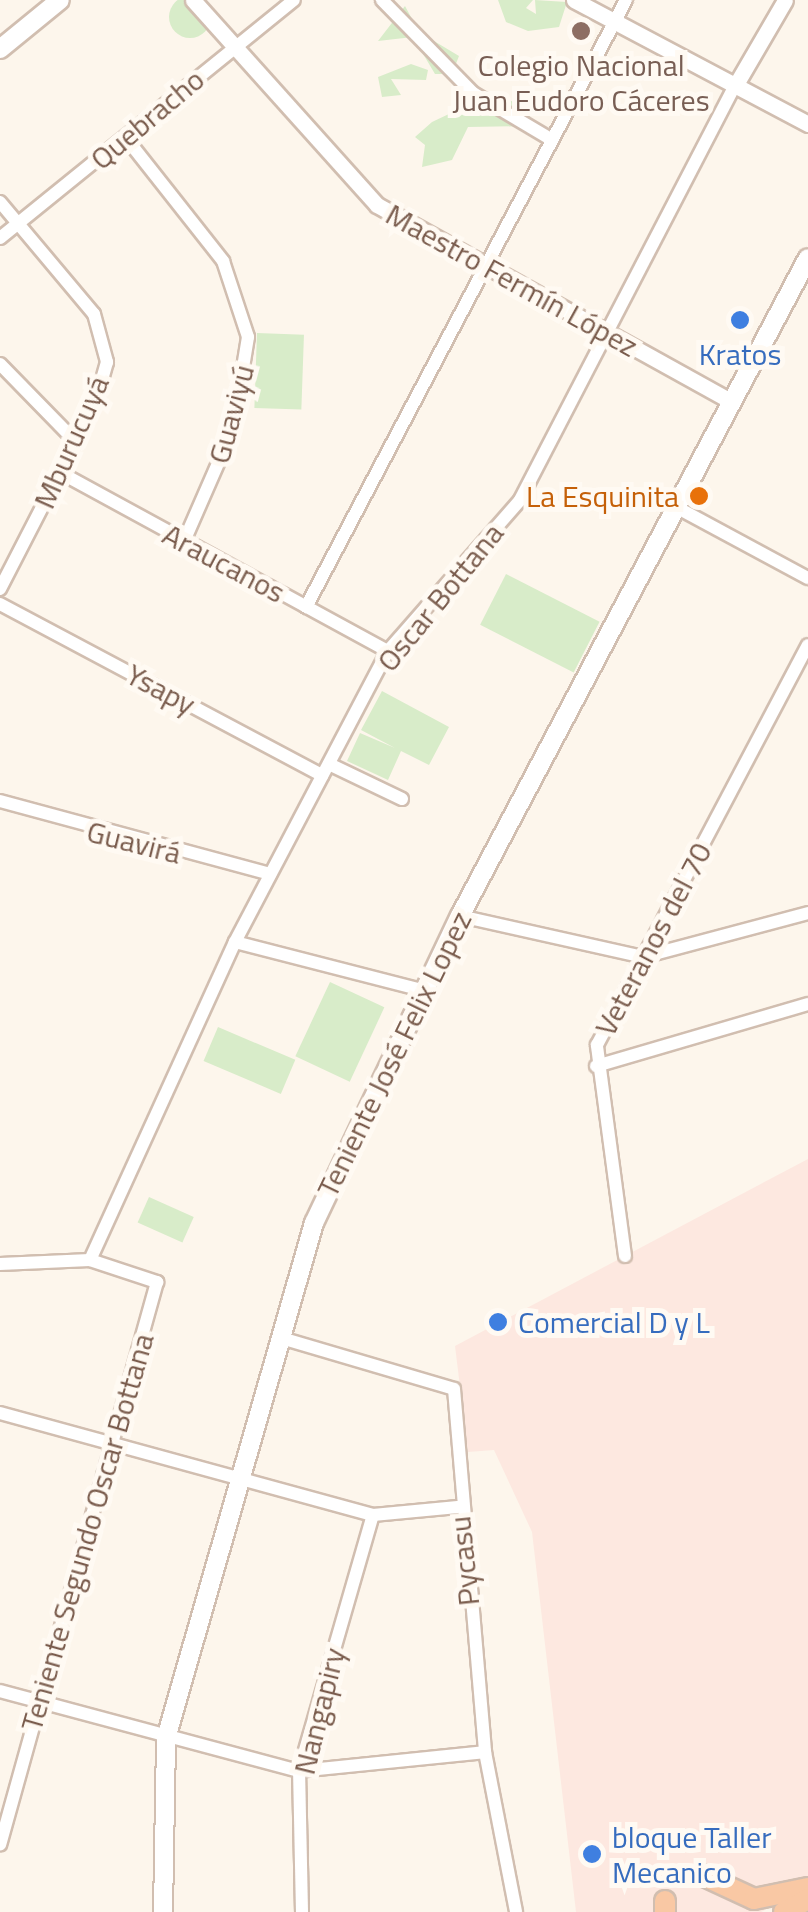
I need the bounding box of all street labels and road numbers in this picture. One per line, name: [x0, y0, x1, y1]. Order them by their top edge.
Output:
street label: Quebracho: [83, 61, 211, 177]
street label: Maestro Fermín López: [380, 196, 644, 364]
street label: Guaviyú: [201, 361, 261, 467]
street label: Mburucuyá: [26, 370, 116, 514]
street label: Araucanos: [157, 516, 291, 610]
street label: Oscar Bottana: [369, 516, 511, 678]
street label: Ysapy: [120, 656, 202, 722]
street label: Guavirá: [83, 813, 185, 871]
street label: Veteranos del 70: [587, 836, 719, 1042]
street label: Teniente José Felix Lopez: [309, 905, 479, 1203]
street label: Teniente Segundo Oscar Bottana: [13, 1329, 161, 1735]
street label: Pycasu: [441, 1514, 487, 1608]
street label: Nangapiry: [286, 1644, 352, 1778]

